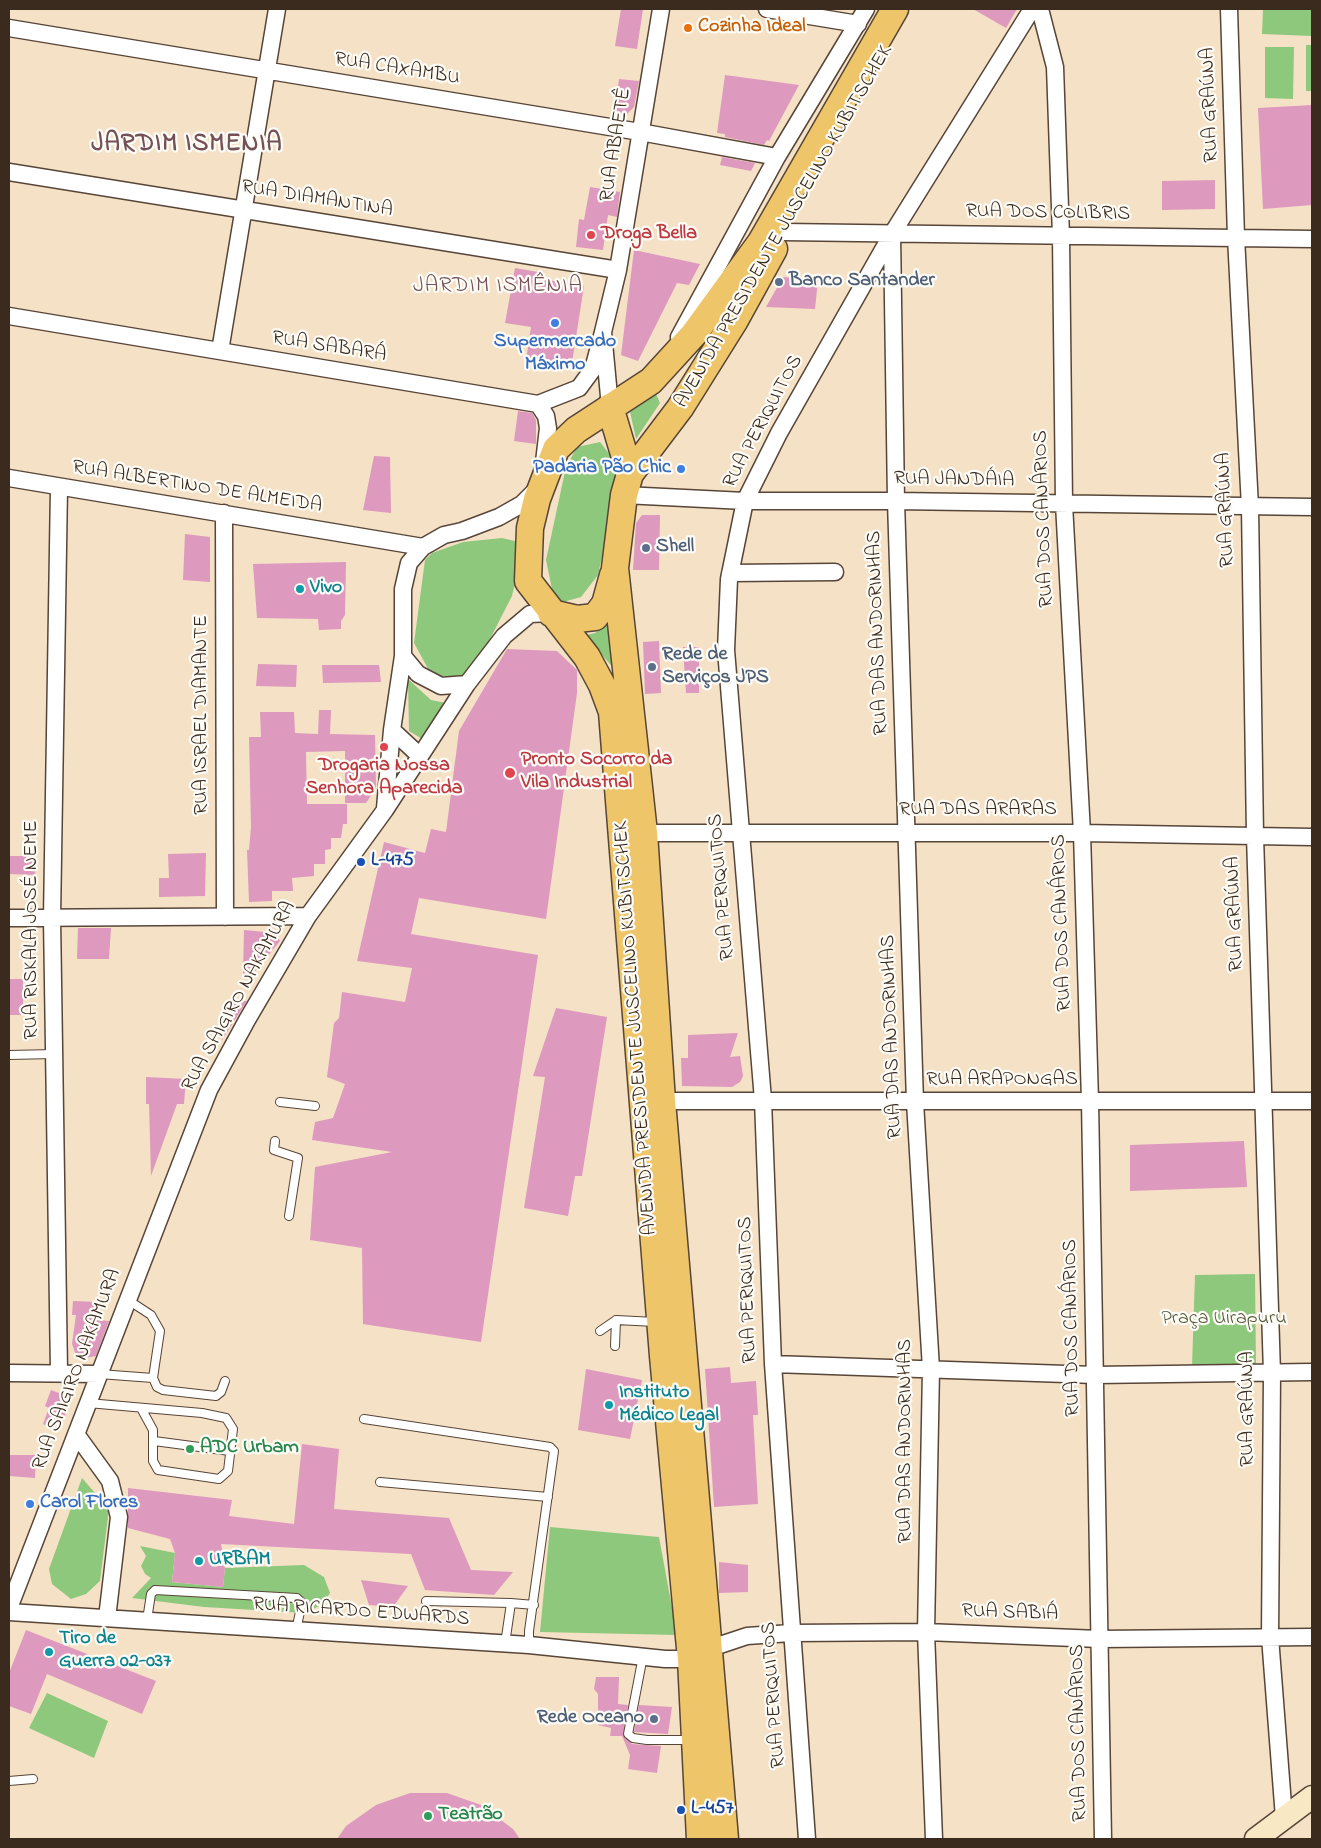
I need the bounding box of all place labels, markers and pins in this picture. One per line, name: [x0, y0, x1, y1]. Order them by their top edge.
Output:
place label: Cozinha Ideal: [698, 16, 806, 40]
marker: Cozinha Ideal: [682, 22, 694, 34]
place label: Droga Bella: [601, 223, 697, 247]
marker: Droga Bella: [585, 229, 597, 241]
place label: Banco Santander: [789, 270, 935, 294]
marker: Banco Santander: [773, 276, 785, 288]
marker: Supermercado Máximo: [549, 317, 561, 329]
place label: Supermercado Máximo: [494, 331, 616, 378]
place label: Padaria Pão Chic: [533, 457, 671, 481]
marker: Padaria Pão Chic: [675, 463, 687, 475]
place label: Shell: [656, 536, 694, 560]
marker: Shell: [640, 542, 652, 554]
place label: Vivo: [310, 577, 342, 601]
marker: Vivo: [294, 583, 306, 595]
place label: Rede de Serviços JPS: [662, 644, 769, 691]
marker: Rede de Serviços JPS: [646, 661, 658, 673]
marker: Drogaria Nossa Senhora Aparecida: [378, 741, 390, 753]
place label: Pronto Socorro da Vila Industrial: [521, 749, 672, 796]
place label: Drogaria Nossa Senhora Aparecida: [305, 755, 463, 802]
marker: Pronto Socorro da Vila Industrial: [503, 766, 517, 780]
place label: L-475: [371, 850, 414, 874]
marker: L-475: [355, 856, 367, 868]
place label: Instituto Médico Legal: [619, 1382, 719, 1429]
marker: Instituto Médico Legal: [603, 1399, 615, 1411]
place label: ADC Urbam: [200, 1437, 299, 1461]
marker: ADC Urbam: [184, 1443, 196, 1455]
place label: Carol Flores: [40, 1492, 138, 1516]
marker: Carol Flores: [24, 1498, 36, 1510]
place label: URBAM: [209, 1549, 271, 1573]
marker: URBAM: [193, 1555, 205, 1567]
place label: Tiro de Guerra 02-037: [59, 1628, 171, 1675]
marker: Tiro de Guerra 02-037: [43, 1646, 55, 1658]
place label: Rede Oceano: [537, 1707, 644, 1731]
marker: Rede Oceano: [648, 1713, 660, 1725]
place label: L-457: [691, 1798, 734, 1822]
place label: Teatrão: [438, 1804, 503, 1828]
marker: L-457: [675, 1804, 687, 1816]
marker: Teatrão: [422, 1810, 434, 1822]

